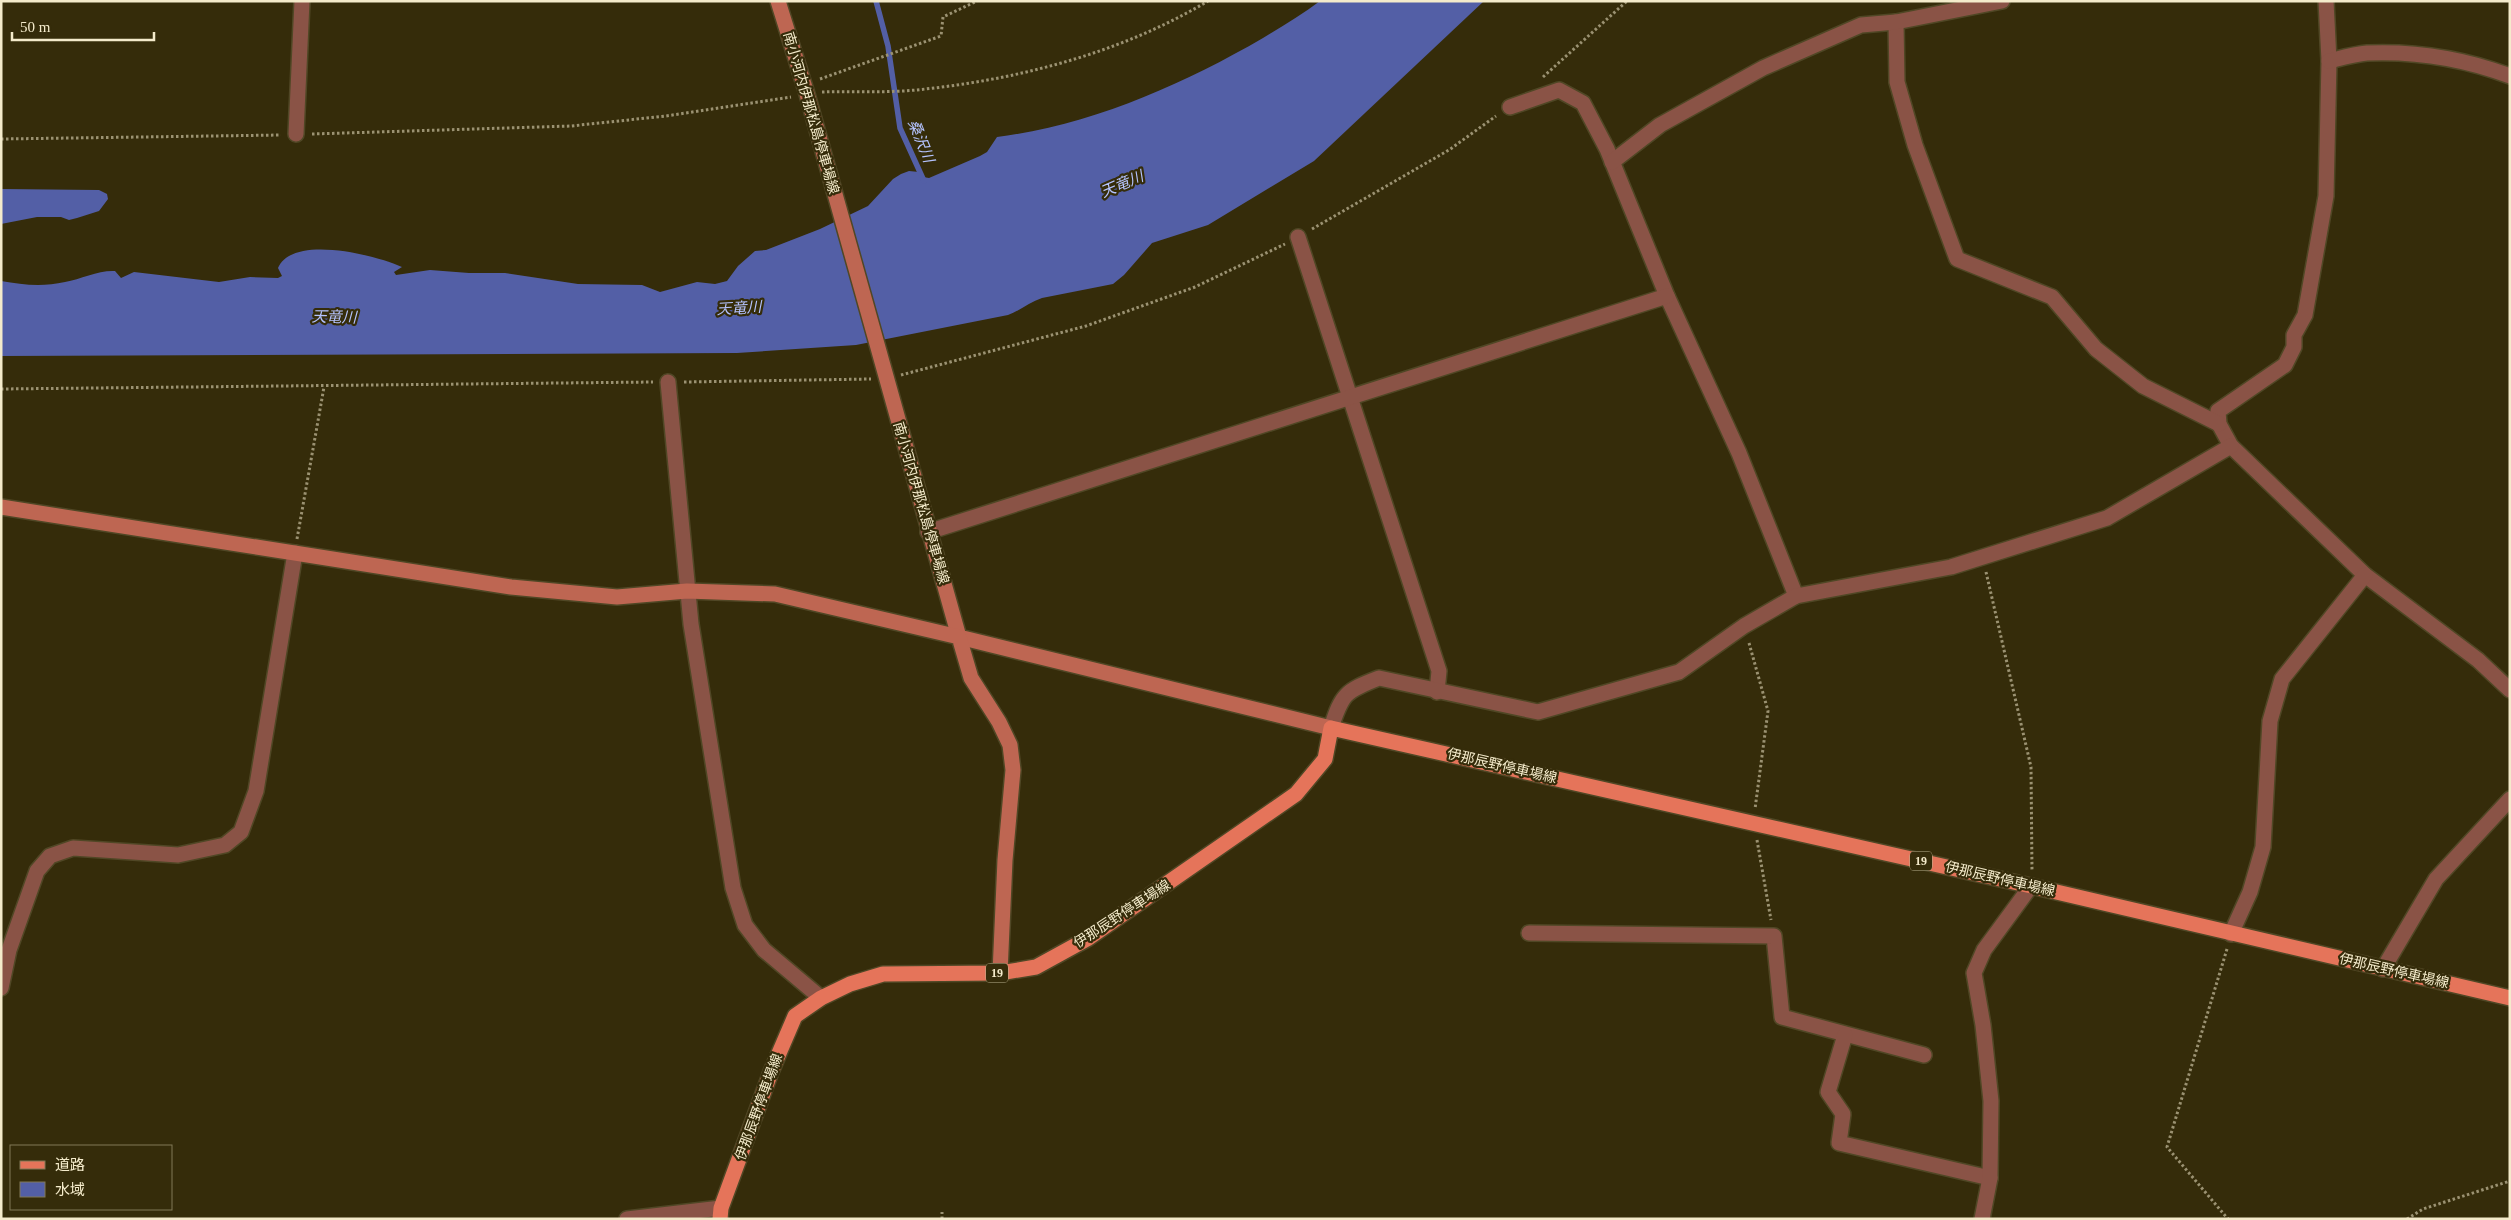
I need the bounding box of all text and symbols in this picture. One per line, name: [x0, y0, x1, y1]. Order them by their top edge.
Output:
scale bar: [12, 10, 155, 42]
text: 50 m: [20, 19, 51, 35]
street label: 南小河内伊那松島停車場線: [781, 30, 841, 196]
water label: 桑沢川: [905, 117, 938, 167]
water label: 天竜川: [1098, 167, 1148, 200]
water label: 天竜川: [716, 299, 764, 317]
water label: 天竜川: [311, 309, 359, 325]
street label: 南小河内伊那松島停車場線: [891, 420, 951, 586]
street label: 伊那辰野停車場線: [1446, 746, 1558, 786]
road number: 19: [1910, 851, 1932, 870]
street label: 伊那辰野停車場線: [1944, 859, 2056, 899]
street label: 伊那辰野停車場線: [1071, 877, 1173, 951]
street label: 伊那辰野停車場線: [2338, 951, 2450, 991]
road number: 19: [986, 964, 1008, 982]
street label: 伊那辰野停車場線: [733, 1052, 785, 1162]
legend: [10, 1145, 172, 1210]
text: 道路: [55, 1157, 85, 1173]
text: 水域: [55, 1182, 85, 1198]

